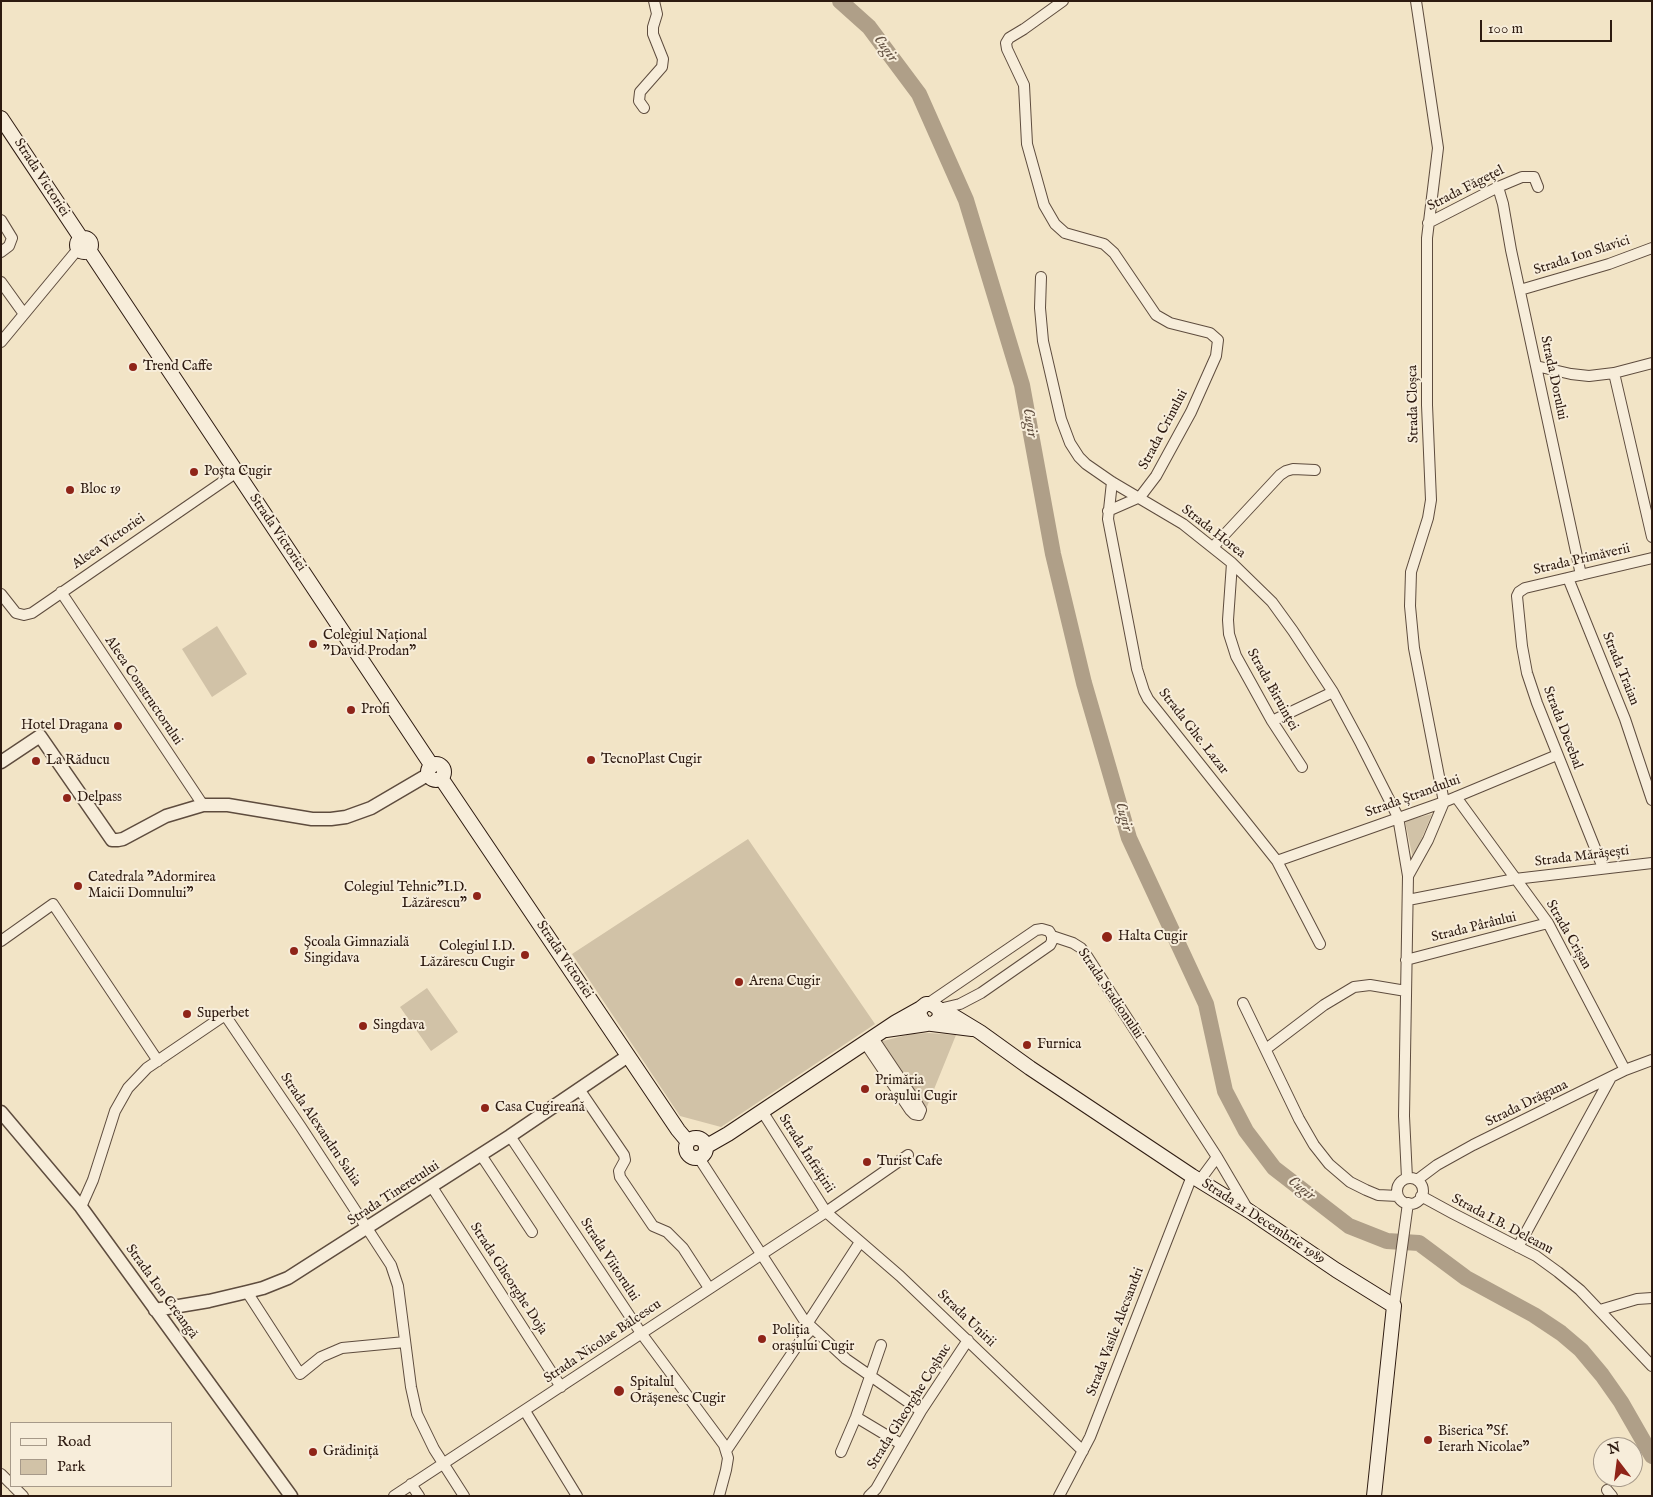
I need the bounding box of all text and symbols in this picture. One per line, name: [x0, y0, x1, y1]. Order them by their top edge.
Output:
scale bar: [1483, 10, 1616, 42]
text: 100 m: [1488, 19, 1523, 38]
water label: Cugir: [869, 32, 901, 66]
street label: Strada Victoriei: [9, 136, 73, 220]
street label: Strada Făgețel: [1425, 163, 1507, 215]
street label: Strada Ion Slavici: [1532, 233, 1632, 279]
street label: Strada Dorului: [1536, 334, 1570, 422]
place label: Trend Caffe: [143, 359, 212, 375]
marker: Trend Caffe: [127, 361, 139, 373]
street label: Strada Cloșca: [1405, 365, 1423, 443]
street label: Strada Crinului: [1136, 387, 1192, 473]
water label: Cugir: [1018, 407, 1040, 439]
place label: Poșta Cugir: [204, 464, 272, 480]
marker: Poșta Cugir: [188, 466, 200, 478]
place label: Bloc 19: [80, 482, 121, 498]
marker: Bloc 19: [64, 484, 76, 496]
street label: Strada Victoriei: [245, 491, 309, 575]
street label: Strada Horea: [1178, 502, 1248, 562]
street label: Aleea Victoriei: [69, 511, 149, 573]
street label: Strada Primăverii: [1532, 541, 1632, 579]
place label: Colegiul Național "David Prodan": [323, 628, 427, 660]
street label: Strada Traian: [1598, 630, 1642, 708]
street label: Aleea Constructorului: [100, 633, 186, 749]
marker: Colegiul Național "David Prodan": [307, 638, 319, 650]
street label: Strada Biruinței: [1243, 646, 1301, 734]
street label: Strada Decebal: [1539, 684, 1585, 772]
street label: Strada Ghe. Lazar: [1154, 686, 1232, 778]
place label: Profi: [361, 702, 390, 718]
marker: Profi: [345, 704, 357, 716]
place label: Hotel Dragana: [21, 718, 108, 734]
marker: Hotel Dragana: [112, 720, 124, 732]
place label: TecnoPlast Cugir: [601, 752, 702, 768]
place label: La Răducu: [46, 753, 110, 769]
marker: TecnoPlast Cugir: [585, 754, 597, 766]
marker: La Răducu: [30, 755, 42, 767]
street label: Strada Ștrandului: [1363, 772, 1463, 822]
place label: Delpass: [77, 790, 122, 806]
marker: Delpass: [61, 792, 73, 804]
water label: Cugir: [1110, 800, 1136, 834]
street label: Strada Mărășești: [1534, 843, 1630, 871]
place label: Catedrala "Adormirea Maicii Domnului": [88, 870, 216, 902]
marker: Catedrala "Adormirea Maicii Domnului": [72, 880, 84, 892]
place label: Colegiul Tehnic"I.D. Lăzărescu": [344, 880, 467, 912]
marker: Colegiul Tehnic"I.D. Lăzărescu": [471, 890, 483, 902]
street label: Strada Crișan: [1541, 897, 1595, 973]
street label: Strada Pârâului: [1430, 909, 1518, 947]
street label: Strada Victoriei: [532, 918, 596, 1002]
place label: Halta Cugir: [1118, 929, 1188, 945]
marker: Halta Cugir: [1100, 930, 1114, 944]
place label: Școala Gimnazială Singidava: [304, 935, 409, 968]
place label: Colegiul I.D. Lăzărescu Cugir: [420, 939, 515, 972]
marker: Școala Gimnazială Singidava: [288, 945, 300, 957]
street label: Strada Stadionului: [1073, 945, 1147, 1043]
marker: Colegiul I.D. Lăzărescu Cugir: [519, 949, 531, 961]
place label: Arena Cugir: [749, 974, 820, 990]
marker: Arena Cugir: [733, 976, 745, 988]
place label: Superbet: [197, 1006, 249, 1022]
marker: Superbet: [181, 1008, 193, 1020]
place label: Singdava: [373, 1018, 424, 1034]
marker: Singdava: [357, 1020, 369, 1032]
place label: Furnica: [1037, 1037, 1081, 1053]
marker: Furnica: [1021, 1039, 1033, 1051]
street label: Strada Alexandru Sahia: [276, 1070, 364, 1190]
place label: Primăria orașului Cugir: [875, 1073, 957, 1106]
street label: Strada Drăgana: [1483, 1077, 1571, 1131]
marker: Primăria orașului Cugir: [859, 1083, 871, 1095]
place label: Casa Cugireană: [495, 1100, 585, 1116]
marker: Casa Cugireană: [479, 1102, 491, 1114]
street label: Strada Înfrățirii: [774, 1111, 838, 1197]
place label: Turist Cafe: [877, 1154, 942, 1170]
marker: Turist Cafe: [861, 1156, 873, 1168]
street label: Strada Tineretului: [345, 1158, 443, 1230]
water label: Cugir: [1284, 1173, 1318, 1205]
street label: Strada 21 Decembrie 1989: [1198, 1176, 1328, 1268]
street label: Strada I.B. Deleanu: [1448, 1191, 1556, 1259]
street label: Strada Viitorului: [576, 1215, 642, 1305]
street label: Strada Gheorghe Doja: [466, 1220, 550, 1338]
street label: Strada Ion Creangă: [121, 1242, 201, 1342]
street label: Strada Vasile Alecsandri: [1084, 1265, 1148, 1399]
street label: Strada Unirii: [933, 1287, 999, 1351]
street label: Strada Nicolae Bălcescu: [541, 1296, 665, 1388]
place label: Poliția orașului Cugir: [772, 1323, 854, 1355]
marker: Poliția orașului Cugir: [756, 1333, 768, 1345]
street label: Strada Gheorghe Coșbuc: [864, 1341, 956, 1473]
place label: Spitalul Orășenesc Cugir: [630, 1375, 726, 1408]
marker: Spitalul Orășenesc Cugir: [612, 1384, 626, 1398]
legend: [10, 1422, 172, 1487]
place label: Biserica "Sf. Ierarh Nicolae": [1438, 1424, 1530, 1456]
text: Road: [57, 1432, 91, 1451]
marker: Biserica "Sf. Ierarh Nicolae": [1422, 1434, 1434, 1446]
north arrow: [1593, 1437, 1643, 1487]
text: N: [1606, 1438, 1623, 1459]
place label: Grădiniță: [323, 1444, 379, 1460]
marker: Grădiniță: [307, 1446, 319, 1458]
text: Park: [57, 1457, 86, 1476]

